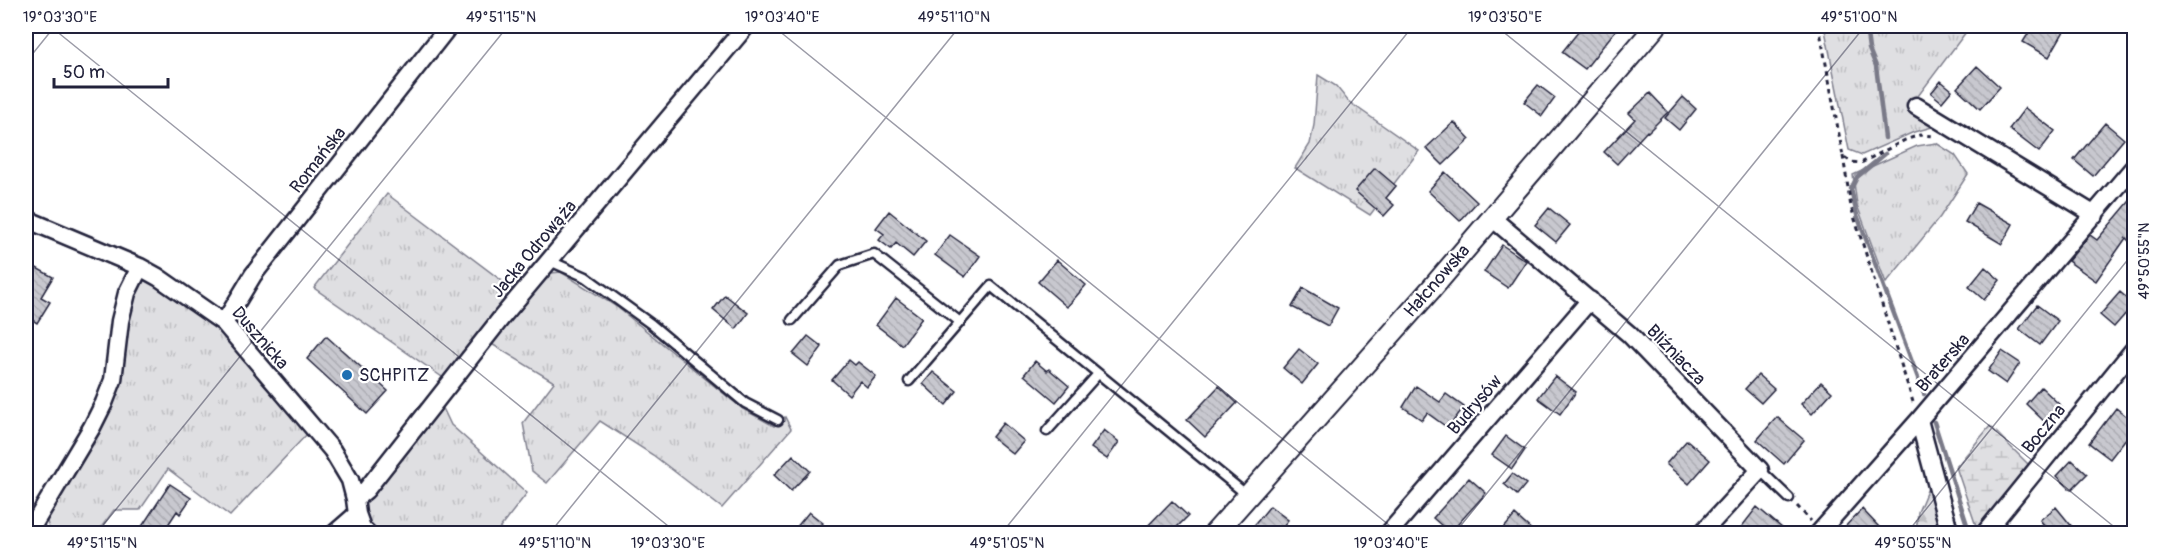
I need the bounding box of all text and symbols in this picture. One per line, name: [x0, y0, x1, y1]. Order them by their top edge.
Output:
text: 19°03'30"E: [23, 8, 97, 27]
text: 49°51'15"N: [466, 8, 536, 27]
text: 19°03'40"E: [745, 8, 819, 27]
text: 49°51'10"N: [918, 8, 990, 27]
text: 19°03'50"E: [1468, 8, 1542, 27]
text: 49°51'00"N: [1821, 8, 1897, 27]
scale bar: [54, 51, 168, 89]
text: 50 m: [63, 61, 105, 84]
street label: Romańska: [285, 122, 351, 198]
street label: Jacka Odrowąża: [486, 195, 582, 303]
text: 49°50'55"N: [2135, 223, 2154, 299]
street label: Hałcnowska: [1399, 240, 1475, 322]
street label: Dusznicka: [226, 302, 294, 374]
street label: Bliźniacza: [1641, 320, 1711, 390]
street label: Braterska: [1911, 329, 1975, 397]
place label: SCHPITZ: [359, 364, 429, 387]
marker: SCHPITZ: [340, 368, 354, 382]
street label: Budrysów: [1443, 370, 1507, 440]
street label: Boczna: [2017, 400, 2071, 458]
text: 49°51'15"N: [67, 534, 137, 553]
text: 49°51'10"N: [519, 534, 591, 553]
text: 19°03'30"E: [631, 534, 705, 553]
text: 49°51'05"N: [970, 534, 1044, 553]
text: 19°03'40"E: [1354, 534, 1428, 553]
text: 49°50'55"N: [1875, 534, 1951, 553]

